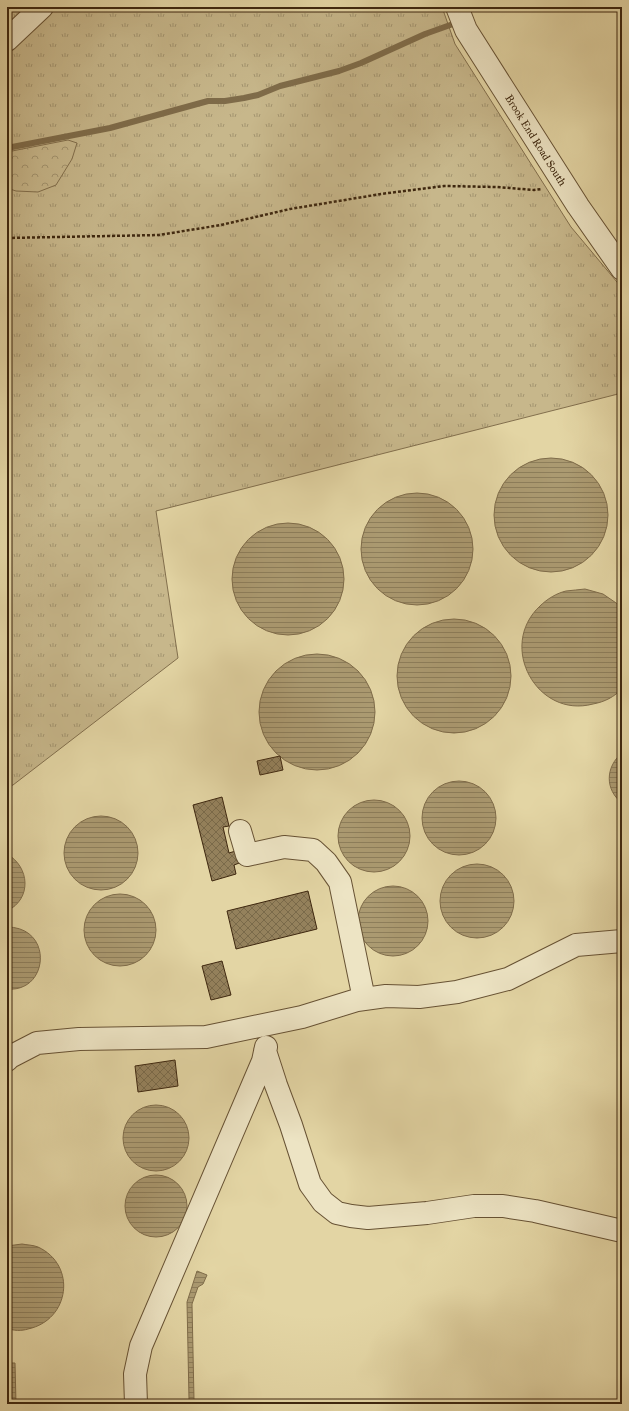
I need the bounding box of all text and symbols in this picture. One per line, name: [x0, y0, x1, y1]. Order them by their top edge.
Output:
street label: Brook End Road South: [502, 92, 569, 188]

